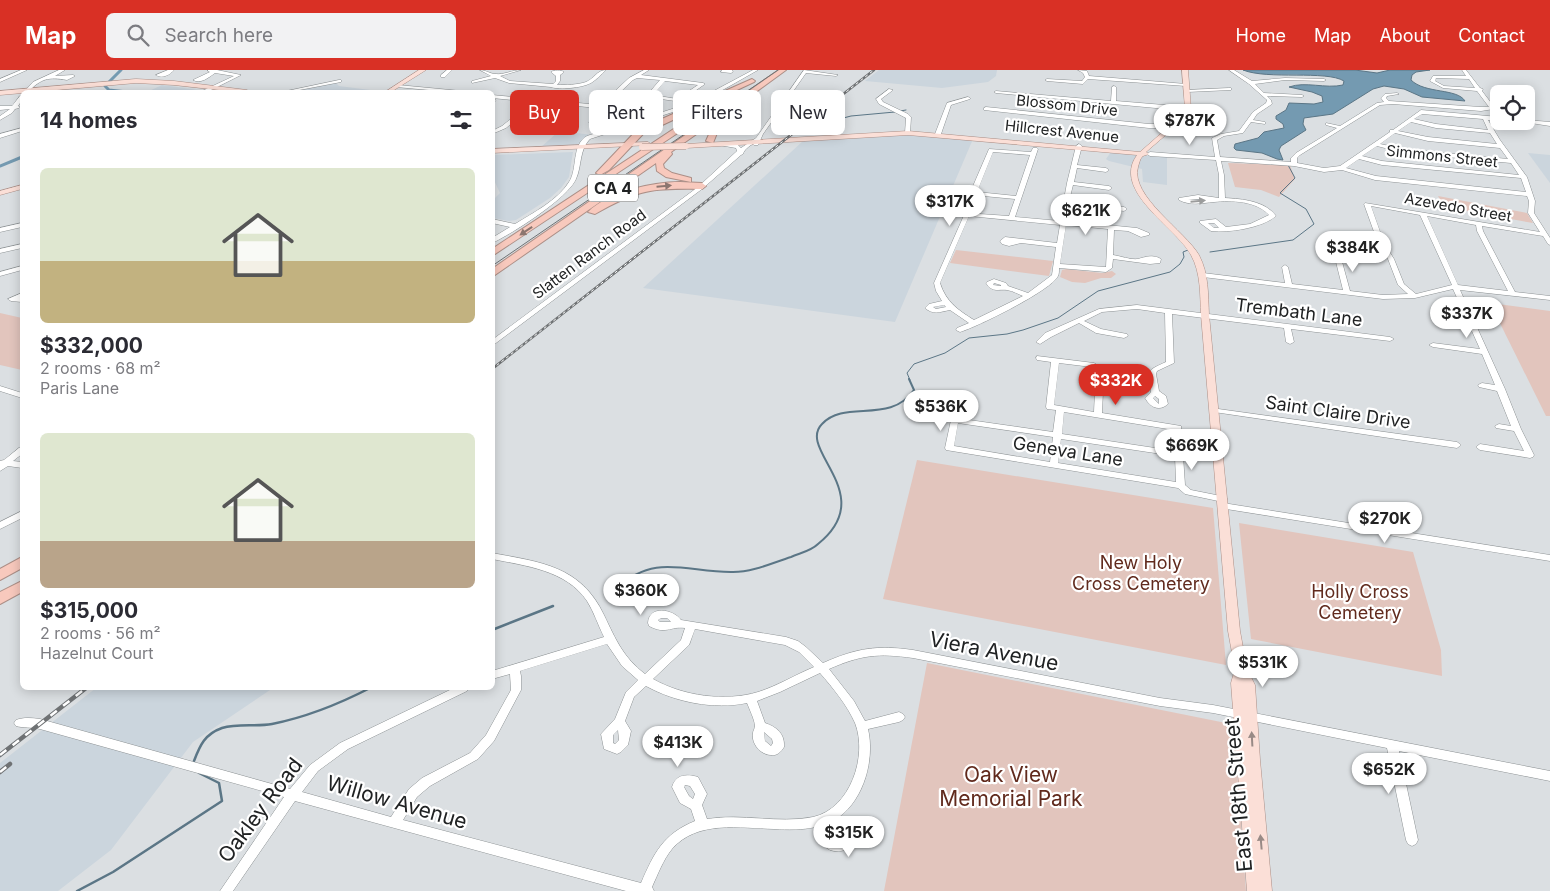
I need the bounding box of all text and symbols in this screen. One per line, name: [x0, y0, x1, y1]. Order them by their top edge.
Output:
search box: [106, 13, 456, 58]
text: Map: [25, 21, 76, 50]
icon: search: [124, 21, 152, 49]
text: Search here: [164, 24, 273, 47]
text: Home: [1236, 25, 1286, 46]
text: Map: [1314, 25, 1351, 46]
text: About: [1379, 25, 1430, 46]
text: Contact: [1458, 25, 1525, 46]
map controls: [1490, 85, 1535, 130]
button: locate: [1490, 85, 1535, 130]
chip: Buy: [510, 90, 579, 135]
chip: Rent: [589, 90, 663, 135]
chip: Filters: [673, 90, 761, 135]
chip: New: [771, 90, 845, 135]
street label: Blossom Drive: [1015, 90, 1119, 120]
pin: $787K: [1155, 104, 1225, 146]
icon: filters: [447, 106, 475, 134]
text: 14 homes: [40, 108, 138, 133]
text: $787K: [1165, 110, 1215, 130]
street label: Hillcrest Avenue: [1004, 116, 1120, 146]
street label: Simmons Street: [1385, 141, 1499, 171]
road number: CA 4: [588, 175, 638, 202]
one-way arrow: [657, 181, 673, 189]
pin: $317K: [915, 184, 985, 227]
street label: Azevedo Street: [1403, 188, 1513, 226]
text: $317K: [926, 191, 974, 211]
pin: $621K: [1051, 194, 1121, 236]
one-way arrow: [1190, 197, 1206, 205]
icon: home: [213, 200, 303, 290]
text: $621K: [1061, 200, 1111, 220]
street label: Slatten Ranch Road: [528, 205, 650, 303]
one-way arrow: [520, 226, 533, 236]
pin: $384K: [1318, 230, 1388, 273]
text: $384K: [1326, 237, 1380, 257]
street label: Trembath Lane: [1234, 294, 1364, 330]
pin: $337K: [1432, 296, 1502, 339]
text: $337K: [1441, 303, 1493, 323]
text: $332,000: [40, 333, 143, 358]
text: 2 rooms · 68 m²: [40, 358, 161, 378]
pin: $332K: [1081, 364, 1151, 406]
text: $332K: [1090, 370, 1142, 390]
text: Paris Lane: [40, 378, 119, 398]
pin: $536K: [906, 390, 976, 432]
street label: Saint Claire Drive: [1264, 391, 1412, 433]
text: $536K: [915, 396, 967, 416]
pin: $669K: [1157, 428, 1227, 471]
street label: Geneva Lane: [1011, 432, 1125, 470]
text: $669K: [1165, 435, 1219, 455]
icon: home: [213, 465, 303, 555]
pin: $270K: [1350, 502, 1420, 544]
text: $270K: [1359, 508, 1411, 528]
park label: New Holy Cross Cemetery: [1072, 552, 1210, 594]
pin: $360K: [606, 574, 676, 616]
text: $360K: [614, 580, 668, 600]
park label: Holly Cross Cemetery: [1311, 581, 1409, 623]
text: $315,000: [40, 598, 138, 623]
text: 2 rooms · 56 m²: [40, 623, 161, 643]
street label: Viera Avenue: [927, 626, 1061, 676]
text: Hazelnut Court: [40, 643, 154, 663]
pin: $531K: [1228, 646, 1298, 688]
text: $531K: [1238, 652, 1288, 672]
street label: East 18th Street: [1219, 717, 1257, 873]
pin: $413K: [643, 726, 713, 768]
one-way arrow: [1248, 730, 1256, 746]
text: $413K: [653, 732, 703, 752]
pin: $652K: [1354, 752, 1424, 795]
street label: Oakley Road: [213, 753, 307, 867]
text: $652K: [1363, 759, 1415, 779]
park label: Oak View Memorial Park: [939, 762, 1083, 811]
street label: Willow Avenue: [324, 770, 470, 834]
pin: $315K: [814, 816, 884, 858]
text: $315K: [824, 822, 874, 842]
one-way arrow: [1257, 834, 1265, 850]

